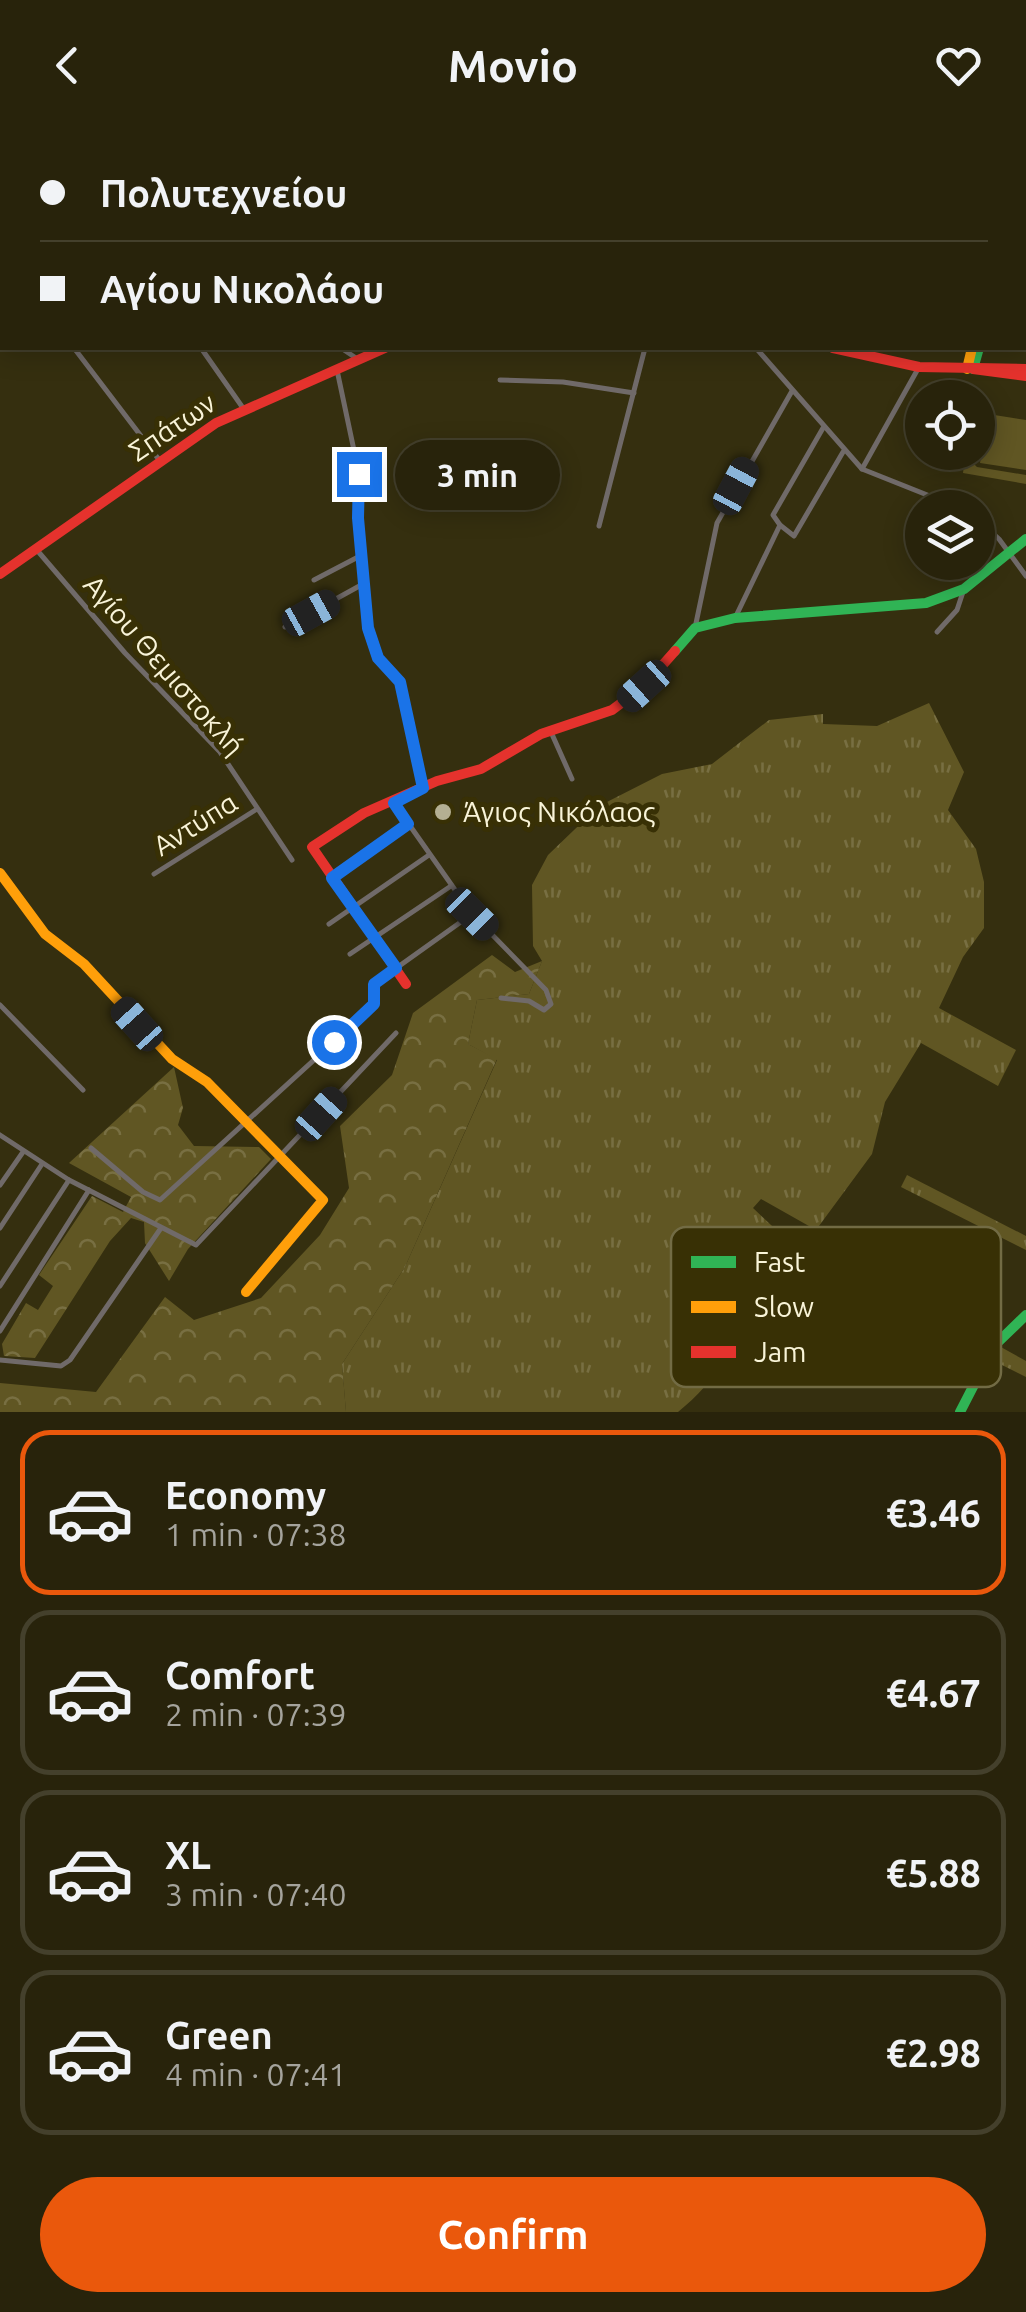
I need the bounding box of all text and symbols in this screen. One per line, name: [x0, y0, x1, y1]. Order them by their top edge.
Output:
icon: back: [40, 38, 95, 93]
icon: heart: [931, 38, 986, 93]
text: Movio: [448, 40, 578, 91]
text: Πολυτεχνείου: [100, 172, 347, 214]
text: Αγίου Νικολάου: [100, 268, 384, 310]
map controls: [905, 380, 995, 580]
button: locate: [905, 380, 995, 470]
street label: Σπάτων: [123, 386, 221, 467]
callout: 3 min: [394, 439, 559, 509]
route end: [337, 452, 382, 497]
car: [709, 452, 763, 520]
text: 3 min: [437, 457, 518, 493]
button: layers: [905, 490, 995, 580]
street label: Αγίου Θεμιστοκλή: [78, 569, 251, 761]
car: [277, 585, 345, 641]
car: [612, 655, 676, 717]
street label: Αντύπα: [147, 786, 243, 861]
place label: Άγιος Νικόλαος: [463, 796, 656, 828]
marker: Άγιος Νικόλαος: [432, 801, 454, 823]
car: [440, 882, 504, 946]
car: [106, 992, 168, 1056]
route start: [312, 1020, 357, 1065]
car: [290, 1082, 352, 1146]
legend: [671, 1227, 1001, 1387]
text: Fast: [754, 1246, 805, 1277]
text: Slow: [754, 1291, 814, 1322]
text: Jam: [754, 1336, 806, 1367]
icon: car: [45, 1468, 135, 1558]
text: Economy: [165, 1474, 326, 1516]
text: €3.46: [886, 1492, 981, 1534]
text: 1 min · 07:38: [165, 1516, 347, 1552]
icon: car: [45, 1648, 135, 1738]
text: Comfort: [165, 1654, 315, 1696]
text: €4.67: [886, 1672, 981, 1714]
text: 2 min · 07:39: [165, 1696, 347, 1732]
icon: car: [45, 1828, 135, 1918]
text: XL: [165, 1834, 211, 1876]
text: €5.88: [886, 1852, 981, 1894]
text: 3 min · 07:40: [165, 1876, 347, 1912]
icon: car: [45, 2008, 135, 2098]
text: Green: [165, 2014, 273, 2056]
text: €2.98: [886, 2032, 981, 2074]
text: 4 min · 07:41: [165, 2056, 347, 2092]
button: Confirm: [40, 2177, 986, 2292]

